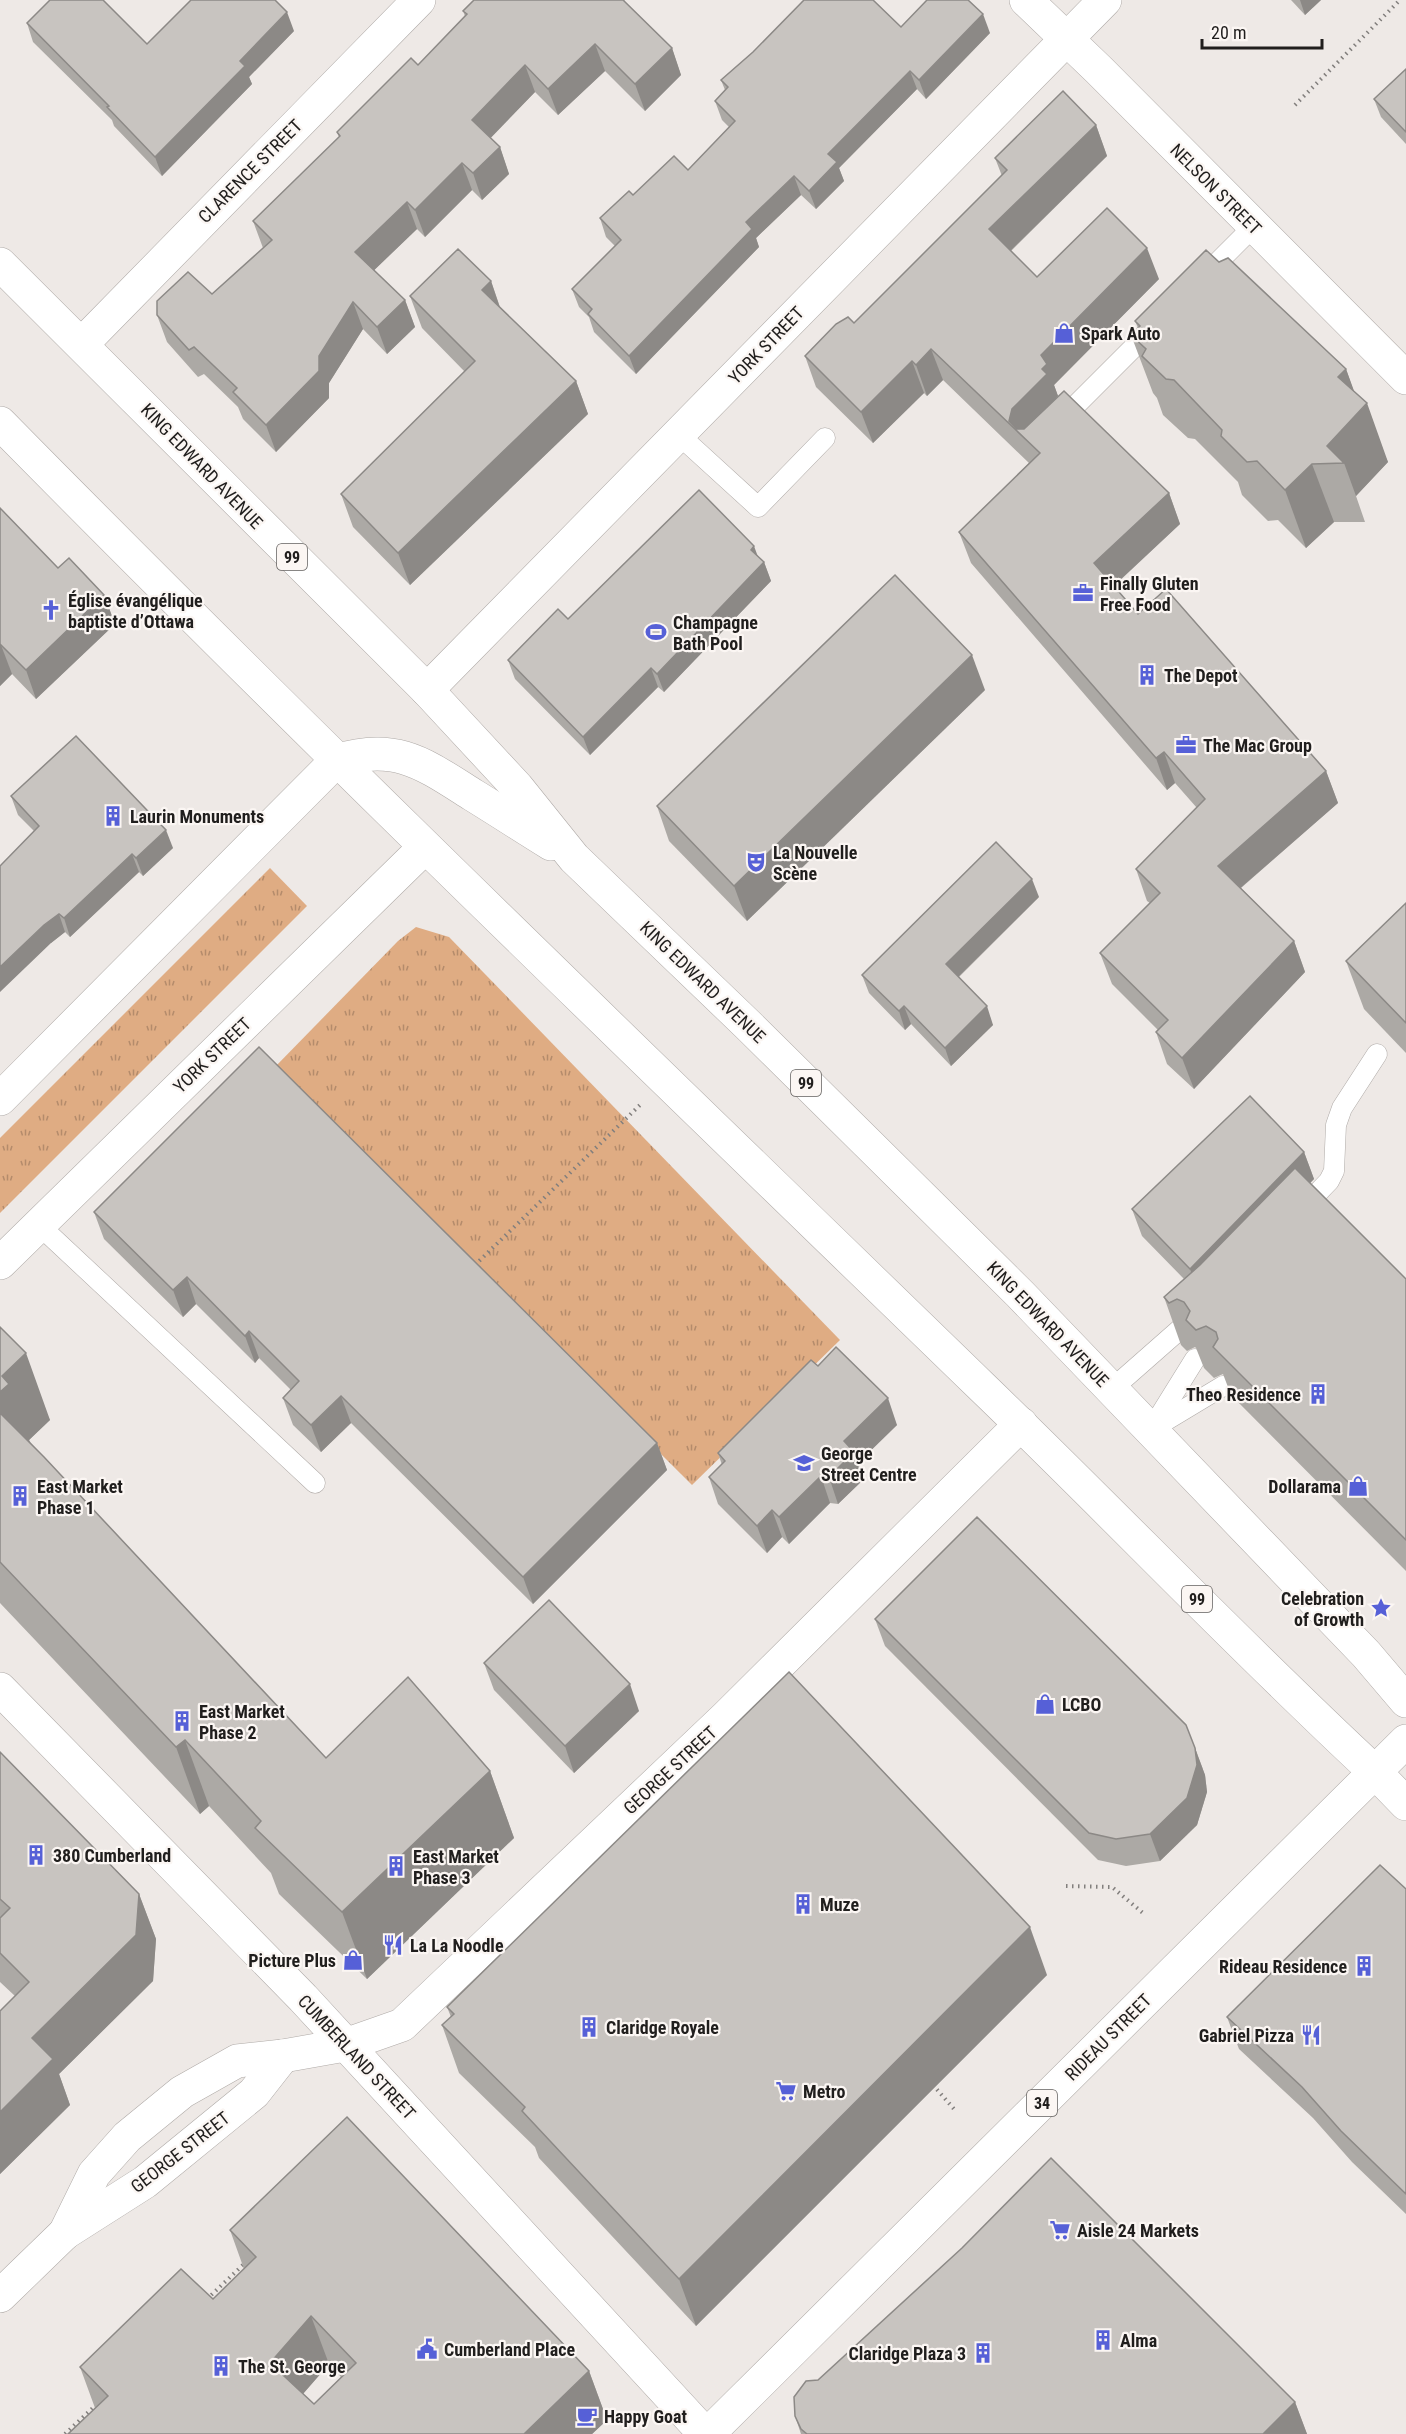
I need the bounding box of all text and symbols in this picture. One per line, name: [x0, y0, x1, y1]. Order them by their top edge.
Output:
scale bar: [1202, 12, 1322, 50]
text: 20 m: [1211, 22, 1246, 43]
street label: CLARENCE STREET: [194, 115, 306, 227]
street label: NELSON STREET: [1166, 139, 1266, 239]
street label: YORK STREET: [724, 302, 808, 388]
shop icon: Spark Auto: [1052, 321, 1076, 345]
place label: Spark Auto: [1081, 323, 1161, 344]
street label: KING EDWARD AVENUE: [137, 399, 267, 533]
road number: 99: [277, 544, 307, 570]
place label: Finally Gluten Free Food: [1100, 573, 1199, 615]
office icon: Finally Gluten Free Food: [1071, 581, 1095, 605]
place label: Église évangélique baptiste d’Ottawa: [68, 590, 203, 632]
church icon: Église évangélique baptiste d’Ottawa: [39, 598, 63, 622]
place label: Champagne Bath Pool: [673, 612, 758, 654]
sports icon: Champagne Bath Pool: [644, 620, 668, 644]
building icon: The Depot: [1135, 663, 1159, 687]
place label: The Depot: [1164, 665, 1238, 686]
office icon: The Mac Group: [1174, 733, 1198, 757]
place label: The Mac Group: [1203, 735, 1312, 756]
building icon: Laurin Monuments: [101, 804, 125, 828]
place label: Laurin Monuments: [130, 806, 264, 827]
place label: La Nouvelle Scène: [773, 842, 858, 884]
theatre icon: La Nouvelle Scène: [744, 850, 768, 874]
street label: KING EDWARD AVENUE: [636, 917, 770, 1047]
street label: YORK STREET: [169, 1013, 255, 1097]
road number: 99: [791, 1070, 821, 1096]
street label: KING EDWARD AVENUE: [983, 1257, 1113, 1391]
building icon: Theo Residence: [1306, 1382, 1330, 1406]
place label: Theo Residence: [1186, 1384, 1301, 1405]
place label: George Street Centre: [821, 1443, 917, 1485]
school or university icon: George Street Centre: [792, 1451, 816, 1475]
shop icon: Dollarama: [1346, 1474, 1370, 1498]
place label: East Market Phase 1: [37, 1476, 123, 1518]
place label: Dollarama: [1268, 1476, 1341, 1497]
building icon: East Market Phase 1: [8, 1484, 32, 1508]
road number: 99: [1182, 1586, 1212, 1612]
place label: Celebration of Growth: [1281, 1588, 1364, 1630]
place icon: Celebration of Growth: [1369, 1596, 1393, 1620]
shop icon: LCBO: [1033, 1692, 1057, 1716]
place label: LCBO: [1062, 1694, 1101, 1715]
place label: East Market Phase 2: [199, 1701, 285, 1743]
building icon: East Market Phase 2: [170, 1709, 194, 1733]
street label: GEORGE STREET: [619, 1722, 721, 1818]
building icon: 380 Cumberland: [24, 1843, 48, 1867]
place label: 380 Cumberland: [53, 1845, 171, 1866]
place label: East Market Phase 3: [413, 1846, 499, 1888]
building icon: East Market Phase 3: [384, 1854, 408, 1878]
building icon: Muze: [791, 1892, 815, 1916]
place label: Muze: [820, 1894, 859, 1915]
restaurant icon: La La Noodle: [381, 1933, 405, 1957]
place label: La La Noodle: [410, 1935, 504, 1956]
shop icon: Picture Plus: [341, 1948, 365, 1972]
place label: Picture Plus: [248, 1950, 336, 1971]
building icon: Rideau Residence: [1352, 1954, 1376, 1978]
place label: Rideau Residence: [1219, 1956, 1347, 1977]
street label: RIDEAU STREET: [1060, 1989, 1156, 2085]
street label: CUMBERLAND STREET: [294, 1990, 420, 2124]
building icon: Claridge Royale: [577, 2015, 601, 2039]
place label: Claridge Royale: [606, 2017, 719, 2038]
restaurant icon: Gabriel Pizza: [1299, 2023, 1323, 2047]
place label: Gabriel Pizza: [1199, 2025, 1294, 2046]
supermarket icon: Metro: [774, 2079, 798, 2103]
place label: Metro: [803, 2081, 845, 2102]
road number: 34: [1027, 2090, 1057, 2116]
street label: GEORGE STREET: [127, 2107, 233, 2197]
supermarket icon: Aisle 24 Markets: [1048, 2218, 1072, 2242]
place label: Aisle 24 Markets: [1077, 2220, 1199, 2241]
building icon: Alma: [1091, 2328, 1115, 2352]
place label: Alma: [1120, 2330, 1157, 2351]
public building icon: Cumberland Place: [415, 2337, 439, 2361]
place label: Cumberland Place: [444, 2339, 575, 2360]
building icon: Claridge Plaza 3: [971, 2341, 995, 2365]
place label: Claridge Plaza 3: [848, 2343, 966, 2364]
building icon: The St. George: [209, 2354, 233, 2378]
place label: The St. George: [238, 2356, 346, 2377]
cafe icon: Happy Goat: [575, 2404, 599, 2428]
place label: Happy Goat: [604, 2406, 687, 2427]

